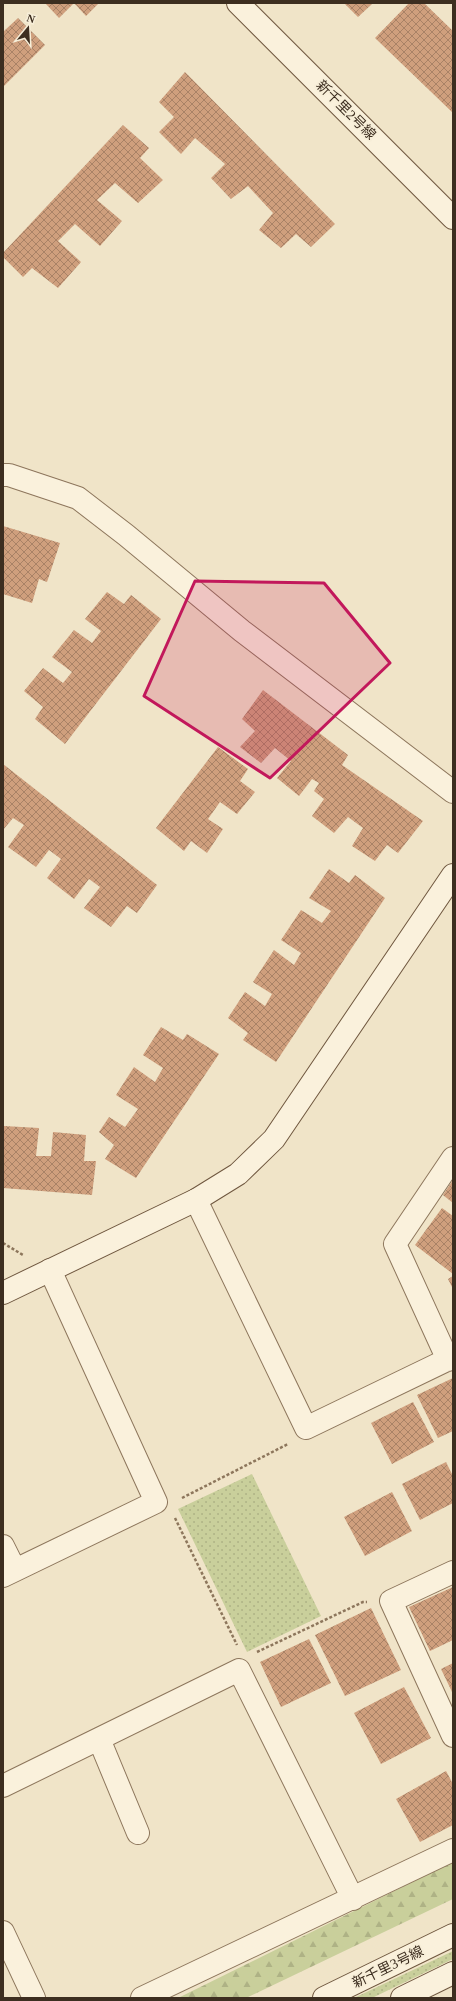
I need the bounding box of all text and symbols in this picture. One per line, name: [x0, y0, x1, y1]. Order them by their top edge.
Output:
north arrow: [8, 8, 48, 48]
text: N: [25, 12, 37, 25]
street label: 新千里2号線: [313, 77, 379, 143]
street label: 新千里3号線: [350, 1943, 426, 1991]

